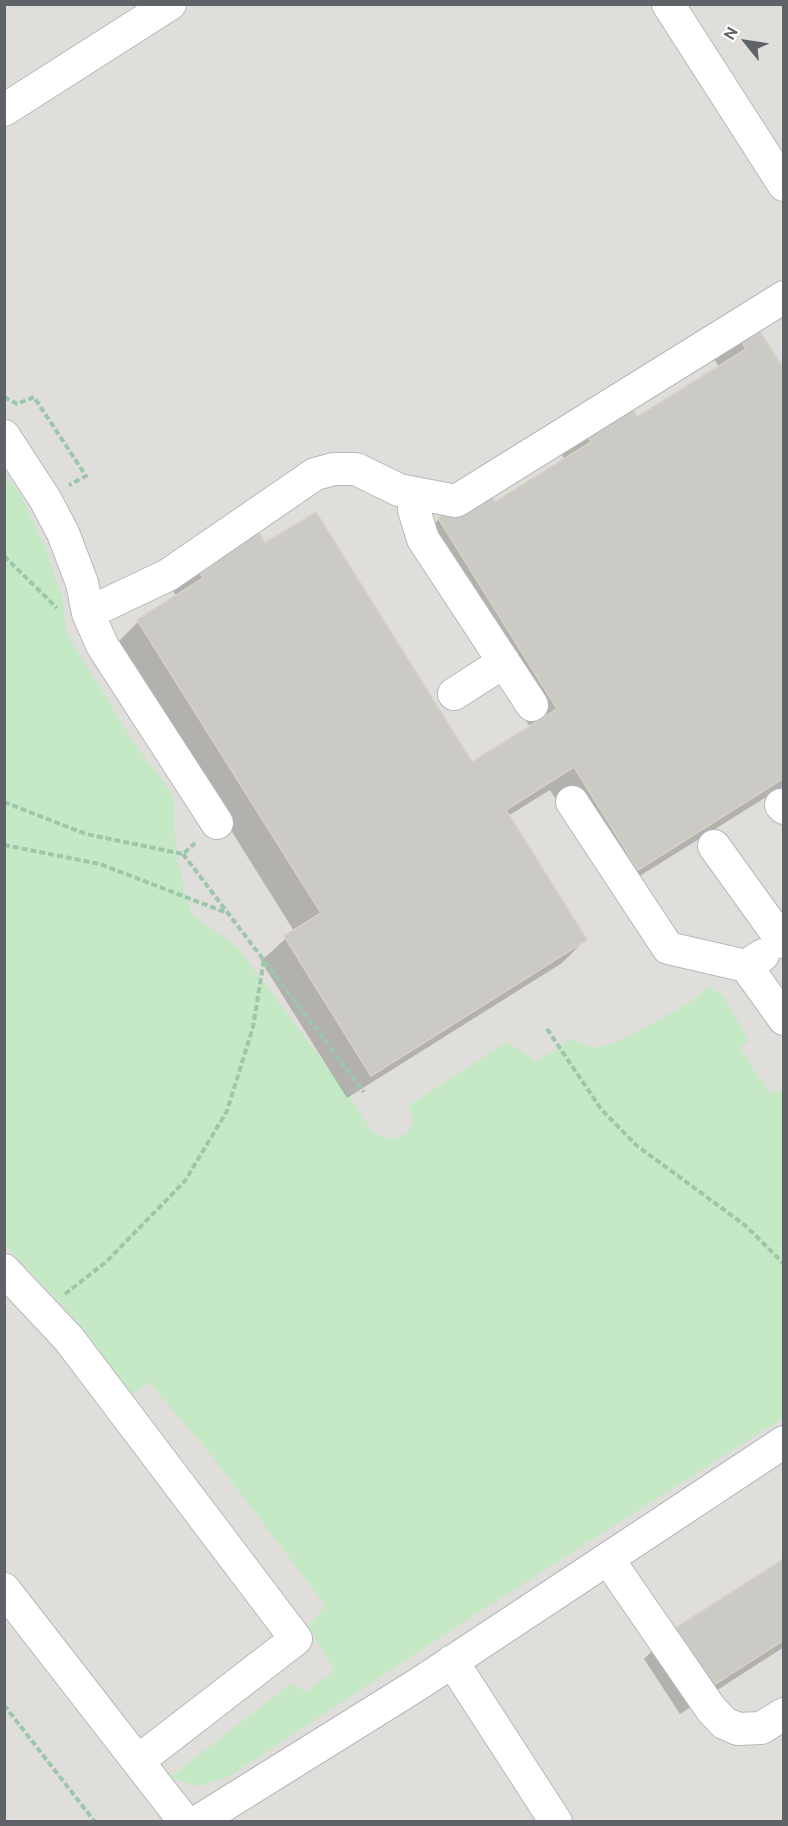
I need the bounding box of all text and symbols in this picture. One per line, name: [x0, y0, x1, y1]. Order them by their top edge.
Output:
north arrow: [716, 12, 776, 72]
text: N: [720, 23, 741, 43]

